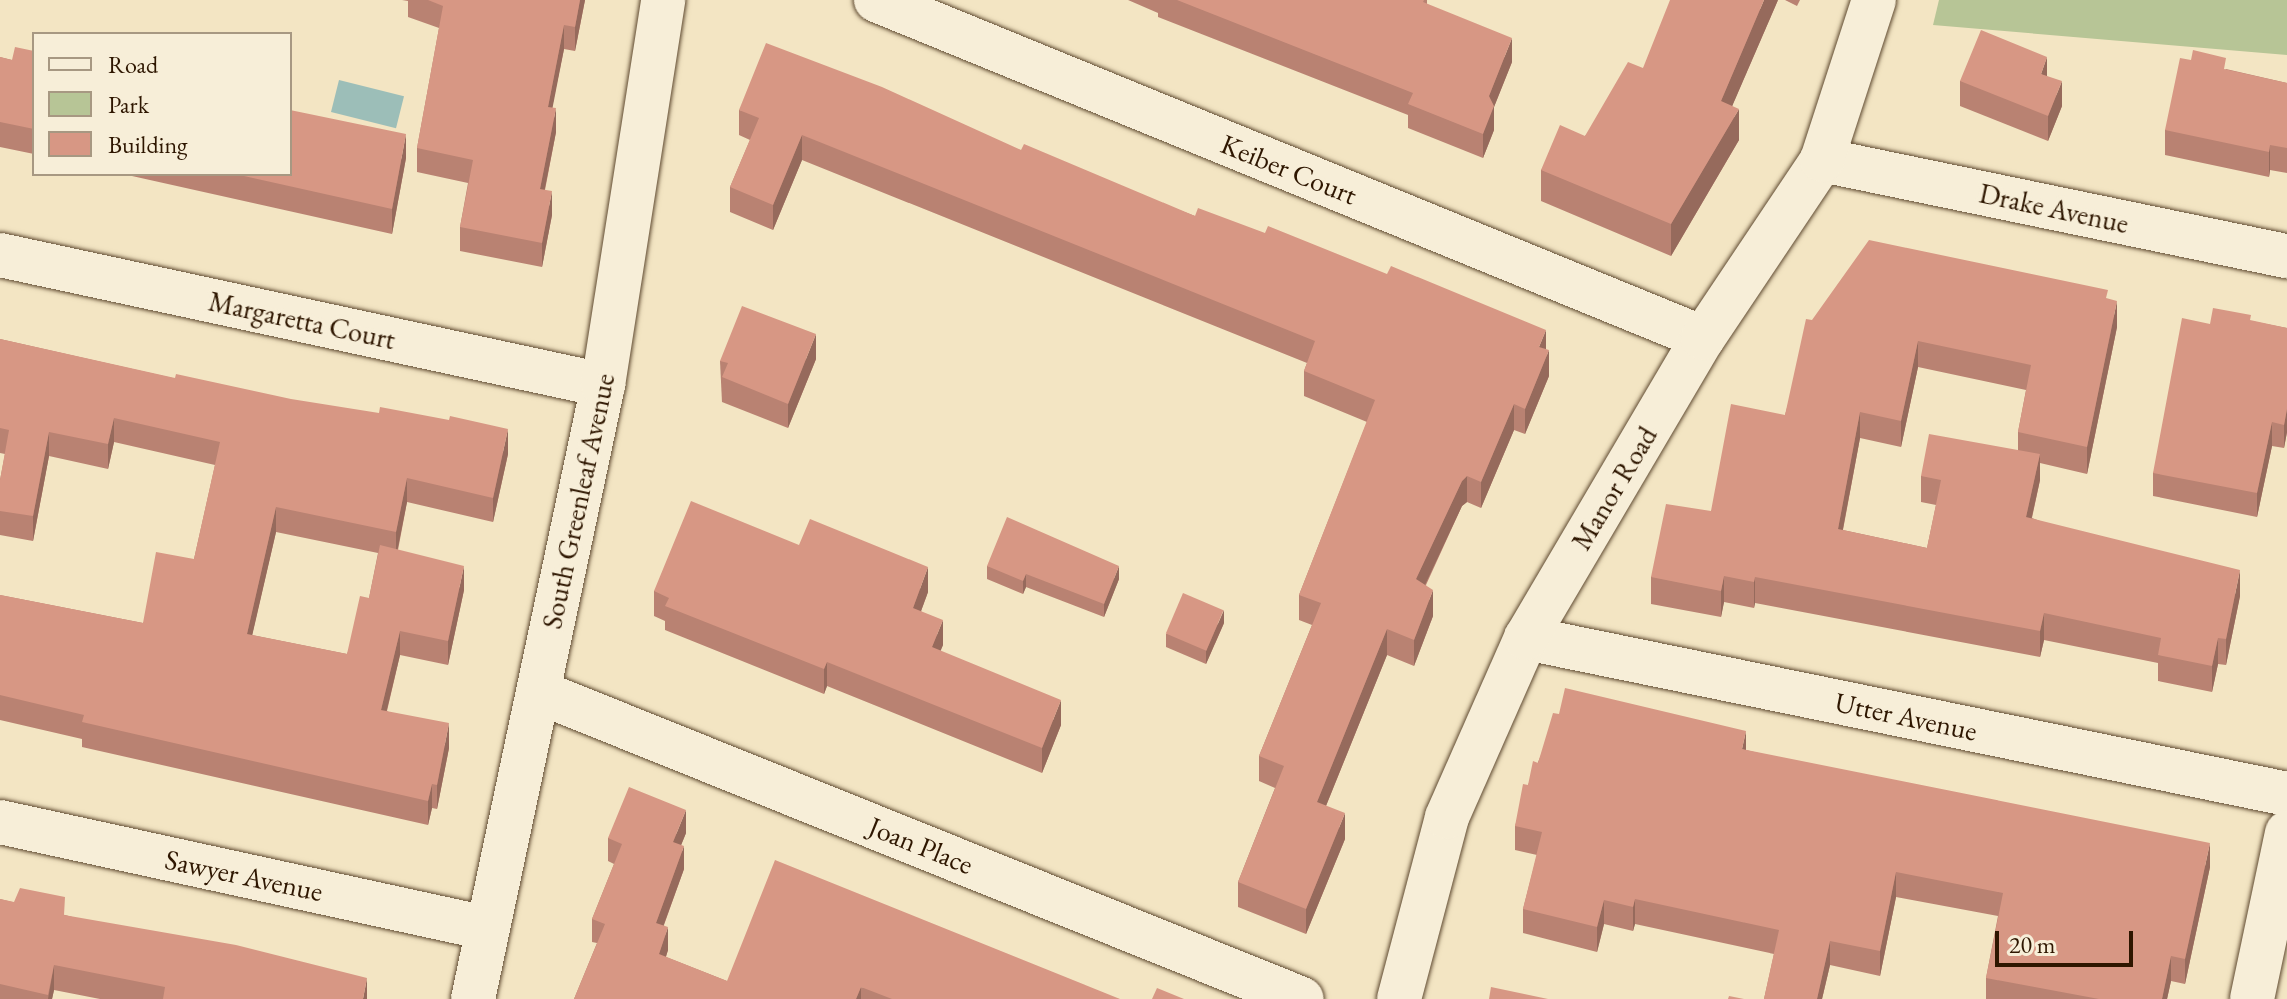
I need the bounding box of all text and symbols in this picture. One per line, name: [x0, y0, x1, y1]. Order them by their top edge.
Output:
legend: [32, 32, 292, 176]
text: Road: [108, 49, 158, 80]
text: Park: [108, 89, 149, 120]
street label: Keiber Court: [1216, 126, 1362, 212]
text: Building: [108, 129, 188, 160]
street label: Drake Avenue: [1976, 176, 2132, 240]
street label: Margaretta Court: [206, 284, 398, 356]
street label: South Greenleaf Avenue: [535, 370, 621, 632]
street label: Manor Road: [1564, 420, 1664, 556]
street label: Utter Avenue: [1832, 685, 1980, 747]
street label: Joan Place: [864, 809, 978, 881]
street label: Sawyer Avenue: [162, 842, 326, 908]
scale bar: [1999, 915, 2137, 965]
text: 20 m: [2009, 929, 2056, 960]

